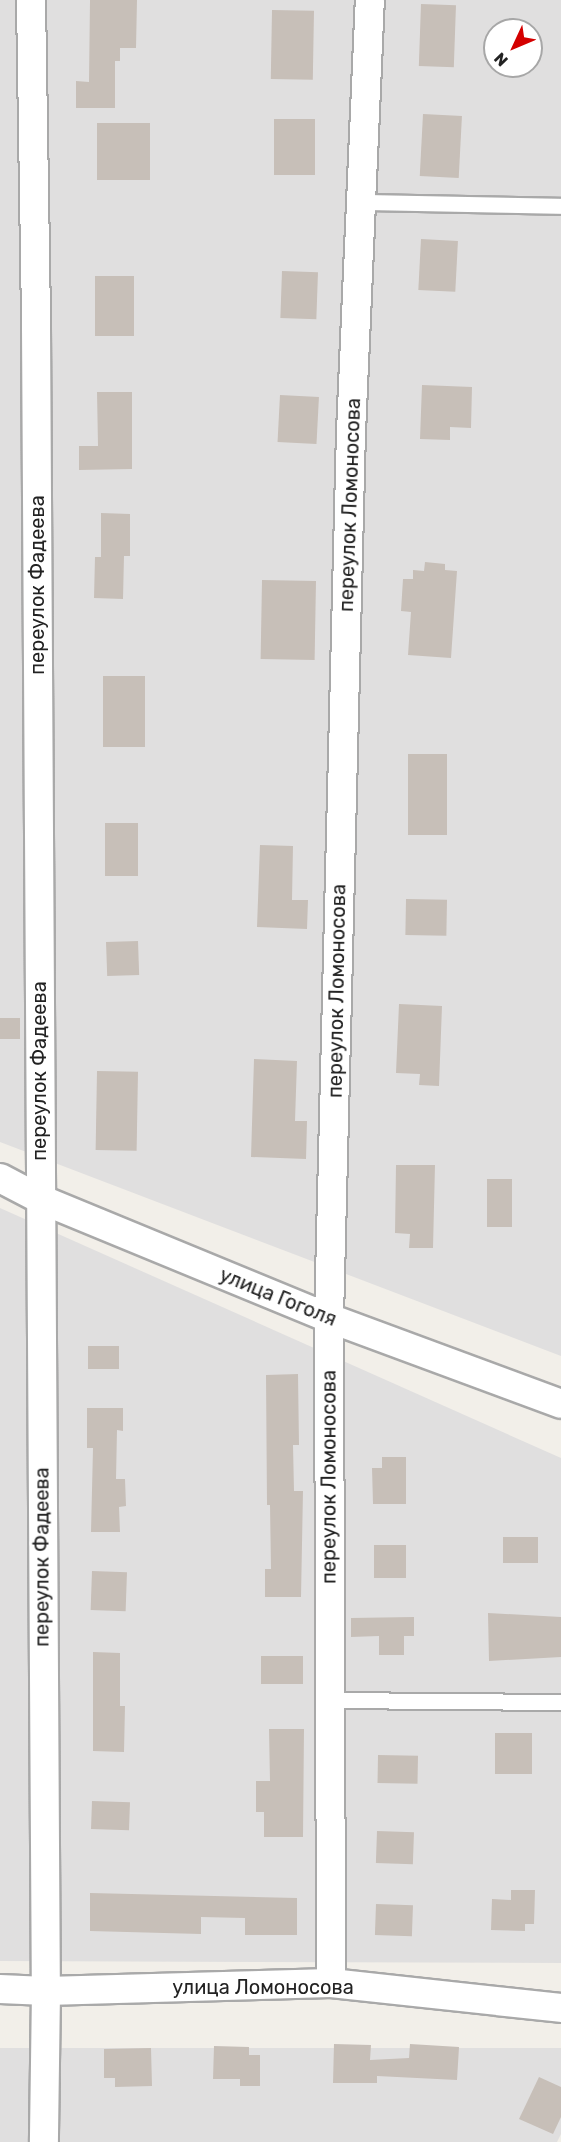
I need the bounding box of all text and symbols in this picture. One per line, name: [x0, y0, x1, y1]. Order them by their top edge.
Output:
north arrow: [483, 18, 543, 78]
text: N: [490, 49, 512, 70]
street label: переулок Ломоносова: [334, 398, 366, 612]
street label: переулок Фадеева: [25, 495, 49, 675]
street label: переулок Ломоносова: [323, 884, 351, 1098]
street label: переулок Фадеева: [27, 981, 51, 1161]
street label: улица Гоголя: [216, 1263, 340, 1331]
street label: переулок Ломоносова: [317, 1370, 341, 1584]
street label: переулок Фадеева: [30, 1467, 54, 1647]
street label: улица Ломоносова: [172, 1975, 354, 1999]

